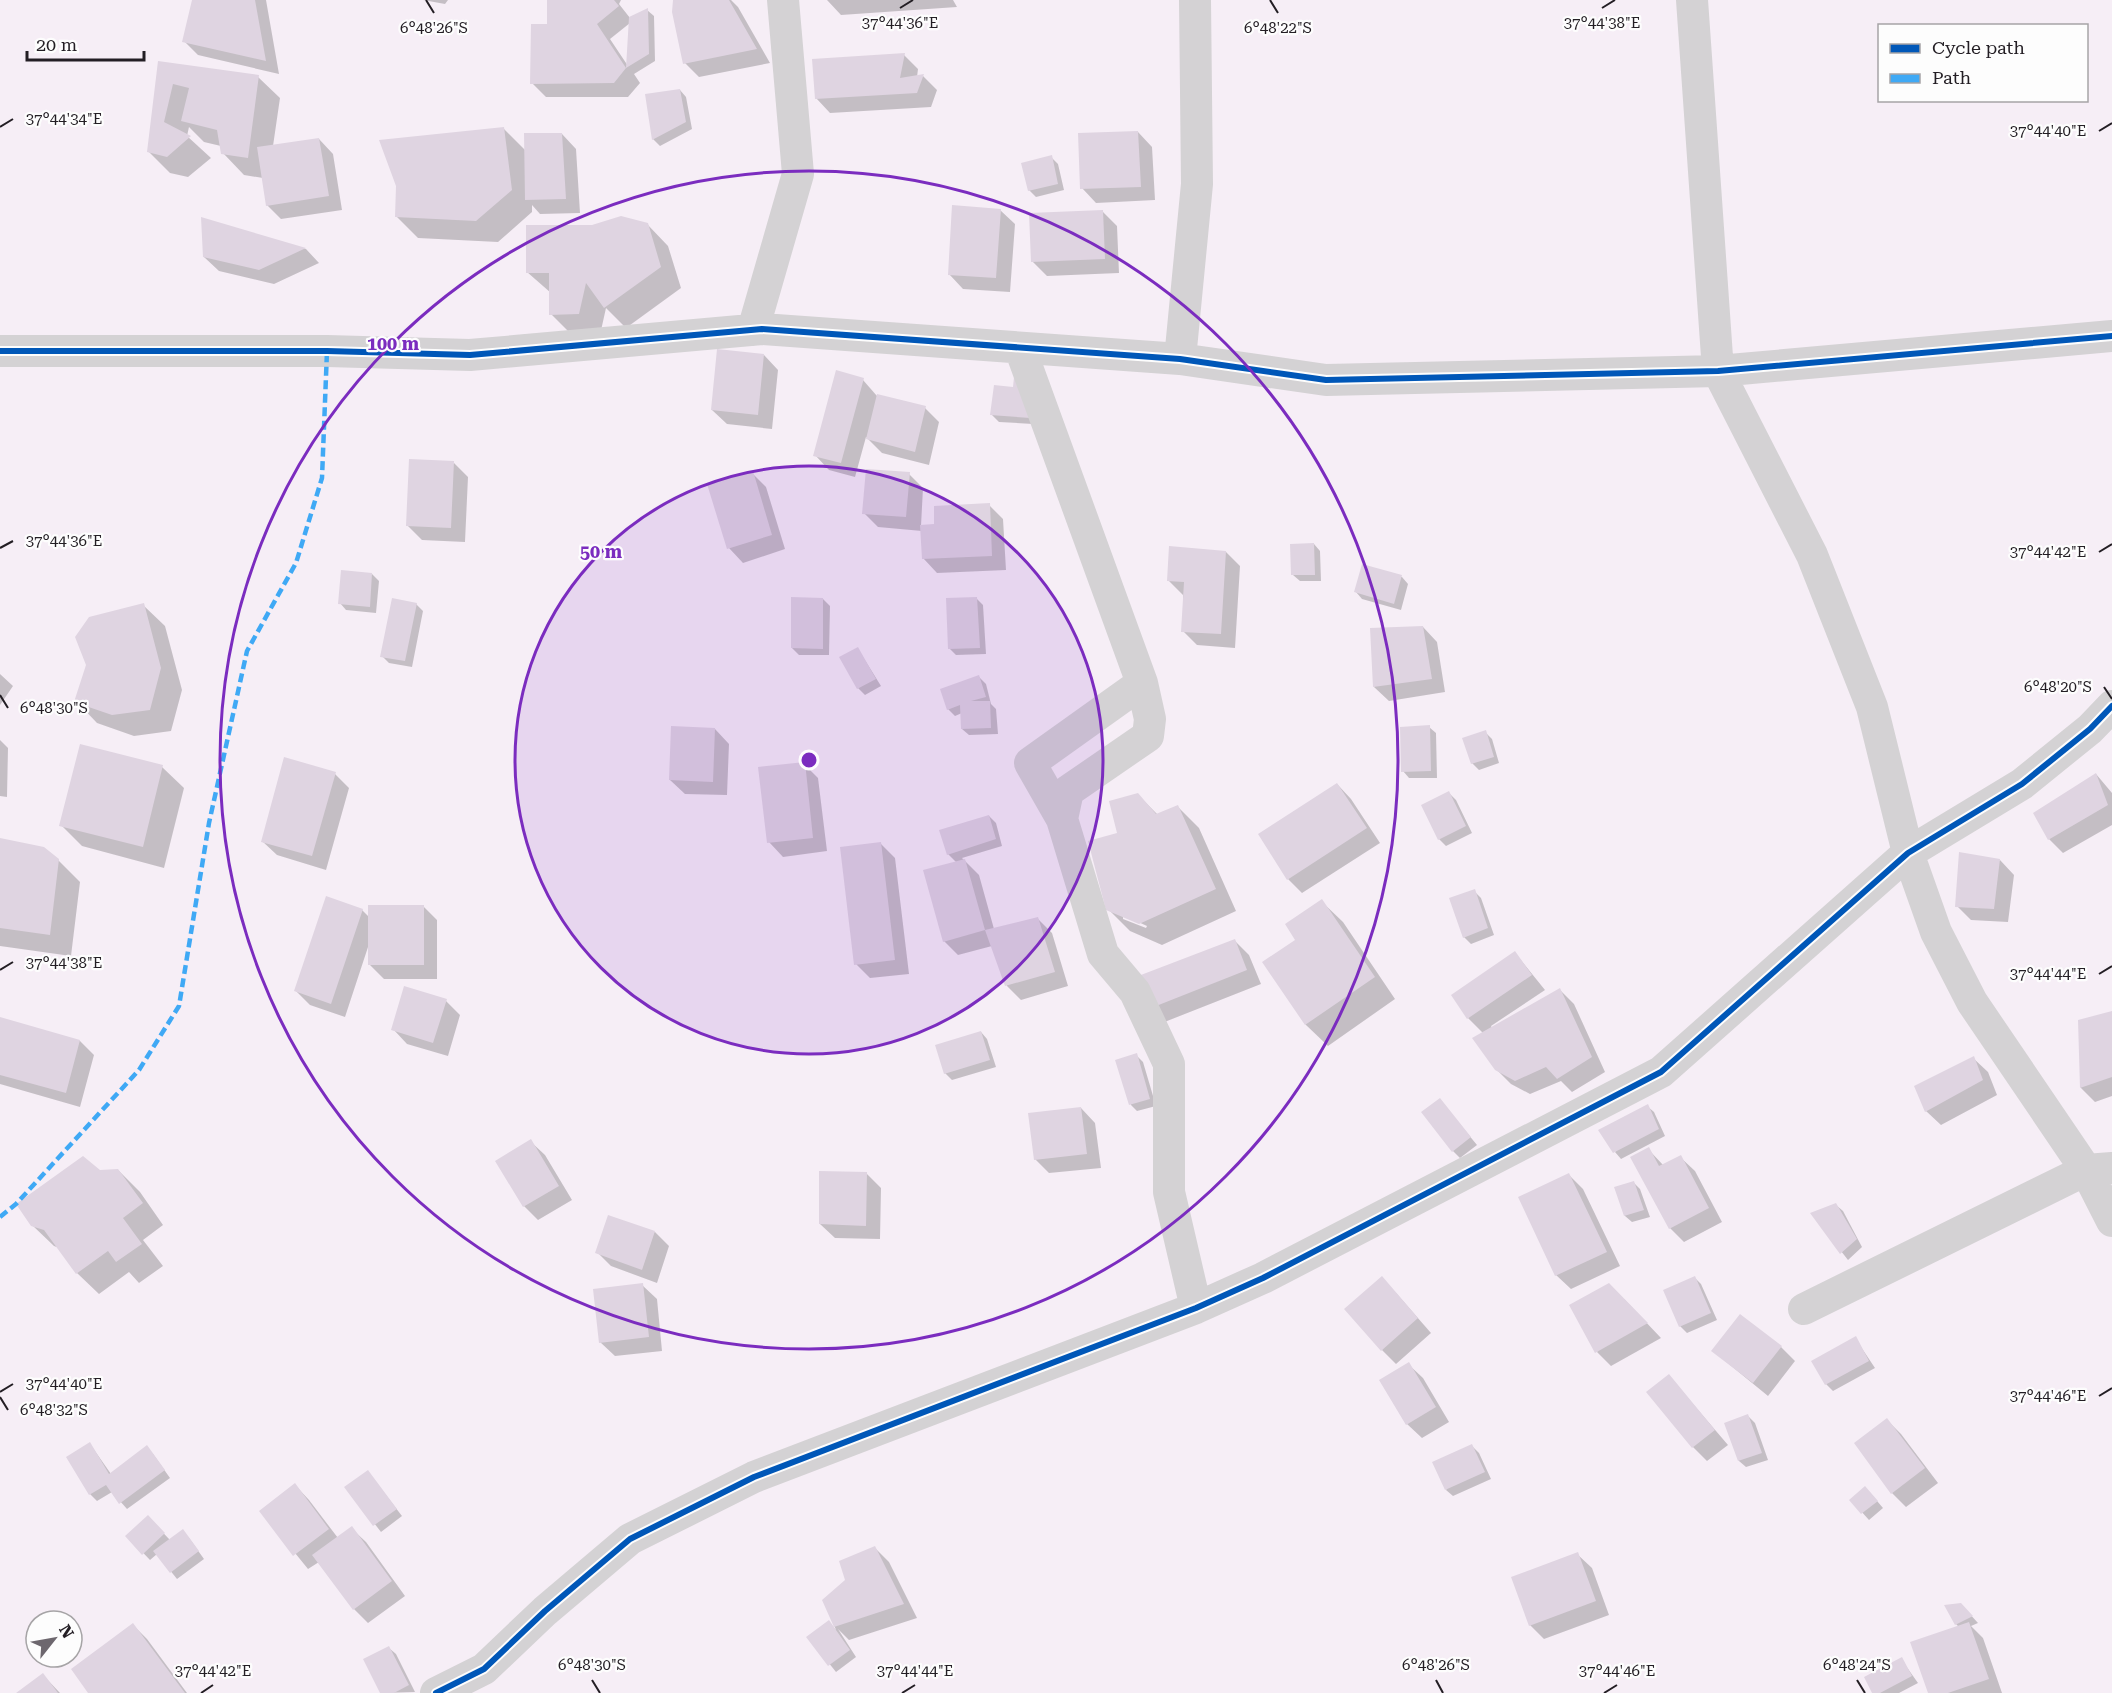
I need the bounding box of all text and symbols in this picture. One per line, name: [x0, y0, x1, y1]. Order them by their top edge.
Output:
text: 37°44'36"E: [862, 14, 938, 32]
text: 37°44'38"E: [1564, 14, 1640, 32]
text: 6°48'26"S: [400, 19, 468, 37]
text: 6°48'22"S: [1244, 19, 1312, 37]
scale bar: [27, 24, 144, 62]
legend: [1878, 24, 2088, 102]
text: 20 m: [36, 34, 77, 55]
text: Cycle path: [1932, 37, 2025, 58]
text: Path: [1932, 67, 1971, 88]
text: 37°44'34"E: [26, 110, 102, 128]
text: 37°44'40"E: [2010, 122, 2086, 140]
text: 100 m: [367, 333, 420, 354]
text: 37°44'36"E: [26, 532, 102, 550]
text: 50 m: [580, 541, 623, 562]
text: 37°44'42"E: [2010, 543, 2086, 561]
text: 6°48'20"S: [2024, 678, 2092, 696]
text: 6°48'30"S: [20, 699, 88, 717]
centre of rings: [799, 750, 819, 770]
text: 37°44'38"E: [26, 954, 102, 972]
text: 37°44'44"E: [2010, 965, 2086, 983]
text: 37°44'40"E: [26, 1375, 102, 1393]
text: 37°44'46"E: [2010, 1387, 2086, 1405]
text: 6°48'32"S: [20, 1401, 88, 1419]
north arrow: [24, 1609, 84, 1669]
text: N: [55, 1621, 78, 1642]
text: 6°48'30"S: [558, 1656, 626, 1674]
text: 6°48'26"S: [1402, 1656, 1470, 1674]
text: 6°48'24"S: [1823, 1656, 1891, 1674]
text: 37°44'42"E: [175, 1662, 251, 1680]
text: 37°44'44"E: [877, 1662, 953, 1680]
text: 37°44'46"E: [1579, 1662, 1655, 1680]

